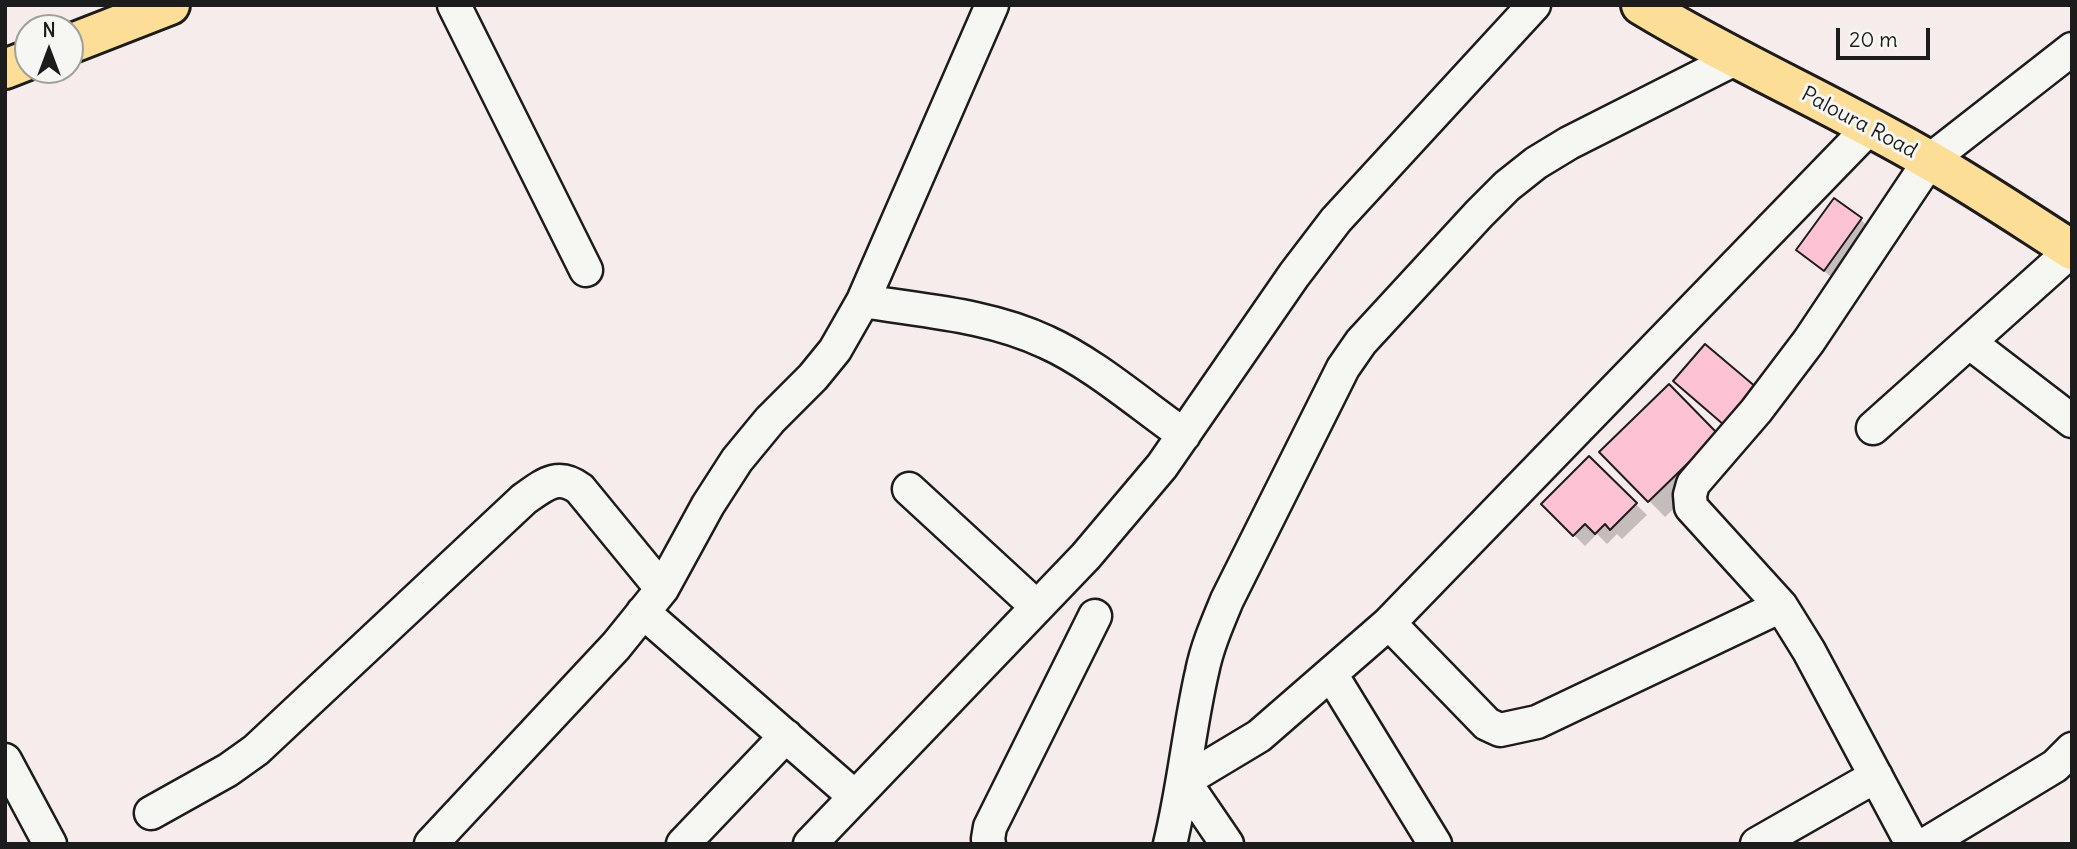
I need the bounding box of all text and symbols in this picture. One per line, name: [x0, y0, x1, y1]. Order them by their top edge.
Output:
north arrow: [14, 14, 84, 84]
scale bar: [1839, 14, 1934, 58]
text: N: [42, 18, 56, 42]
text: 20 m: [1849, 26, 1898, 53]
street label: Paloura Road: [1797, 82, 1921, 164]

